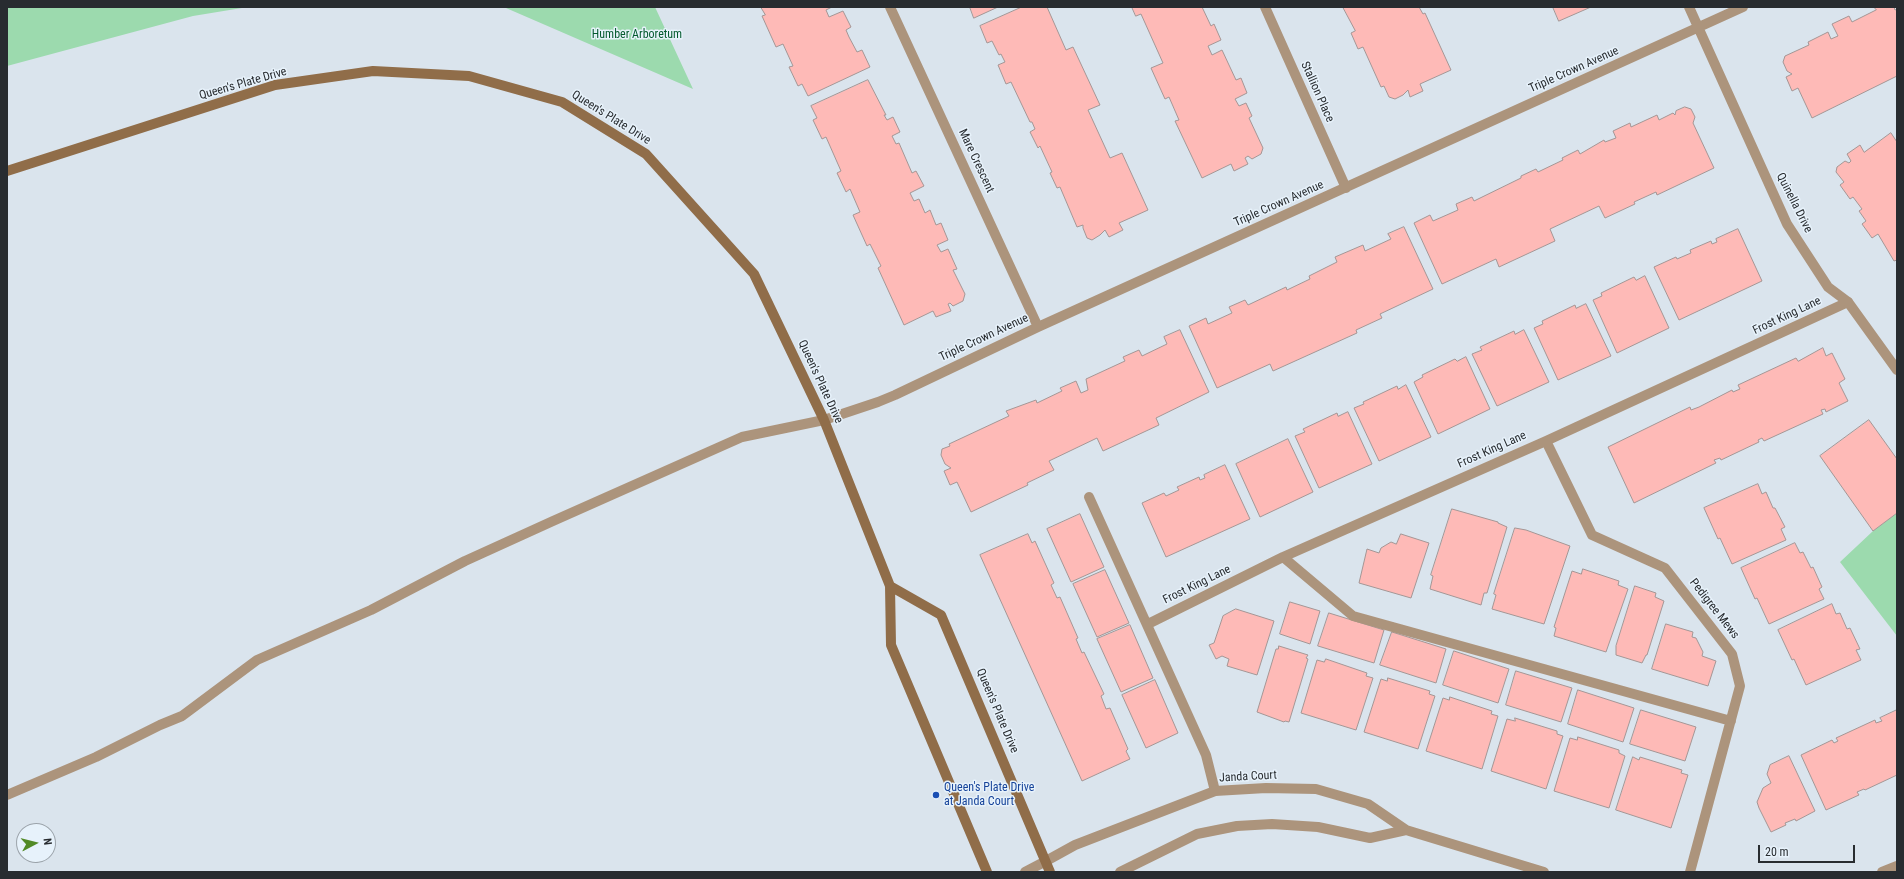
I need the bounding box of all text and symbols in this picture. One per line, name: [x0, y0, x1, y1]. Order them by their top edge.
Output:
park label: Humber Arboretum: [592, 28, 682, 42]
street label: Triple Crown Avenue: [1527, 44, 1621, 96]
street label: Stallion Place: [1297, 60, 1337, 124]
street label: Queen's Plate Drive: [198, 65, 288, 103]
street label: Queen's Plate Drive: [569, 88, 653, 148]
street label: Mare Crescent: [955, 127, 997, 195]
street label: Quinella Drive: [1773, 171, 1815, 235]
street label: Triple Crown Avenue: [1232, 178, 1326, 230]
street label: Frost King Lane: [1751, 294, 1823, 338]
street label: Triple Crown Avenue: [937, 311, 1031, 365]
street label: Queen's Plate Drive: [794, 338, 846, 426]
street label: Frost King Lane: [1455, 428, 1529, 472]
street label: Frost King Lane: [1161, 562, 1233, 608]
street label: Pedigree Mews: [1686, 576, 1742, 642]
street label: Queen's Plate Drive: [973, 667, 1021, 755]
street label: Janda Court: [1219, 768, 1277, 786]
place label: Queen's Plate Drive at Janda Court: [944, 781, 1034, 809]
marker: Queen's Plate Drive at Janda Court: [931, 790, 941, 800]
north arrow: [16, 823, 56, 863]
text: N: [41, 837, 54, 846]
scale bar: [1760, 837, 1857, 863]
text: 20 m: [1765, 845, 1789, 859]

